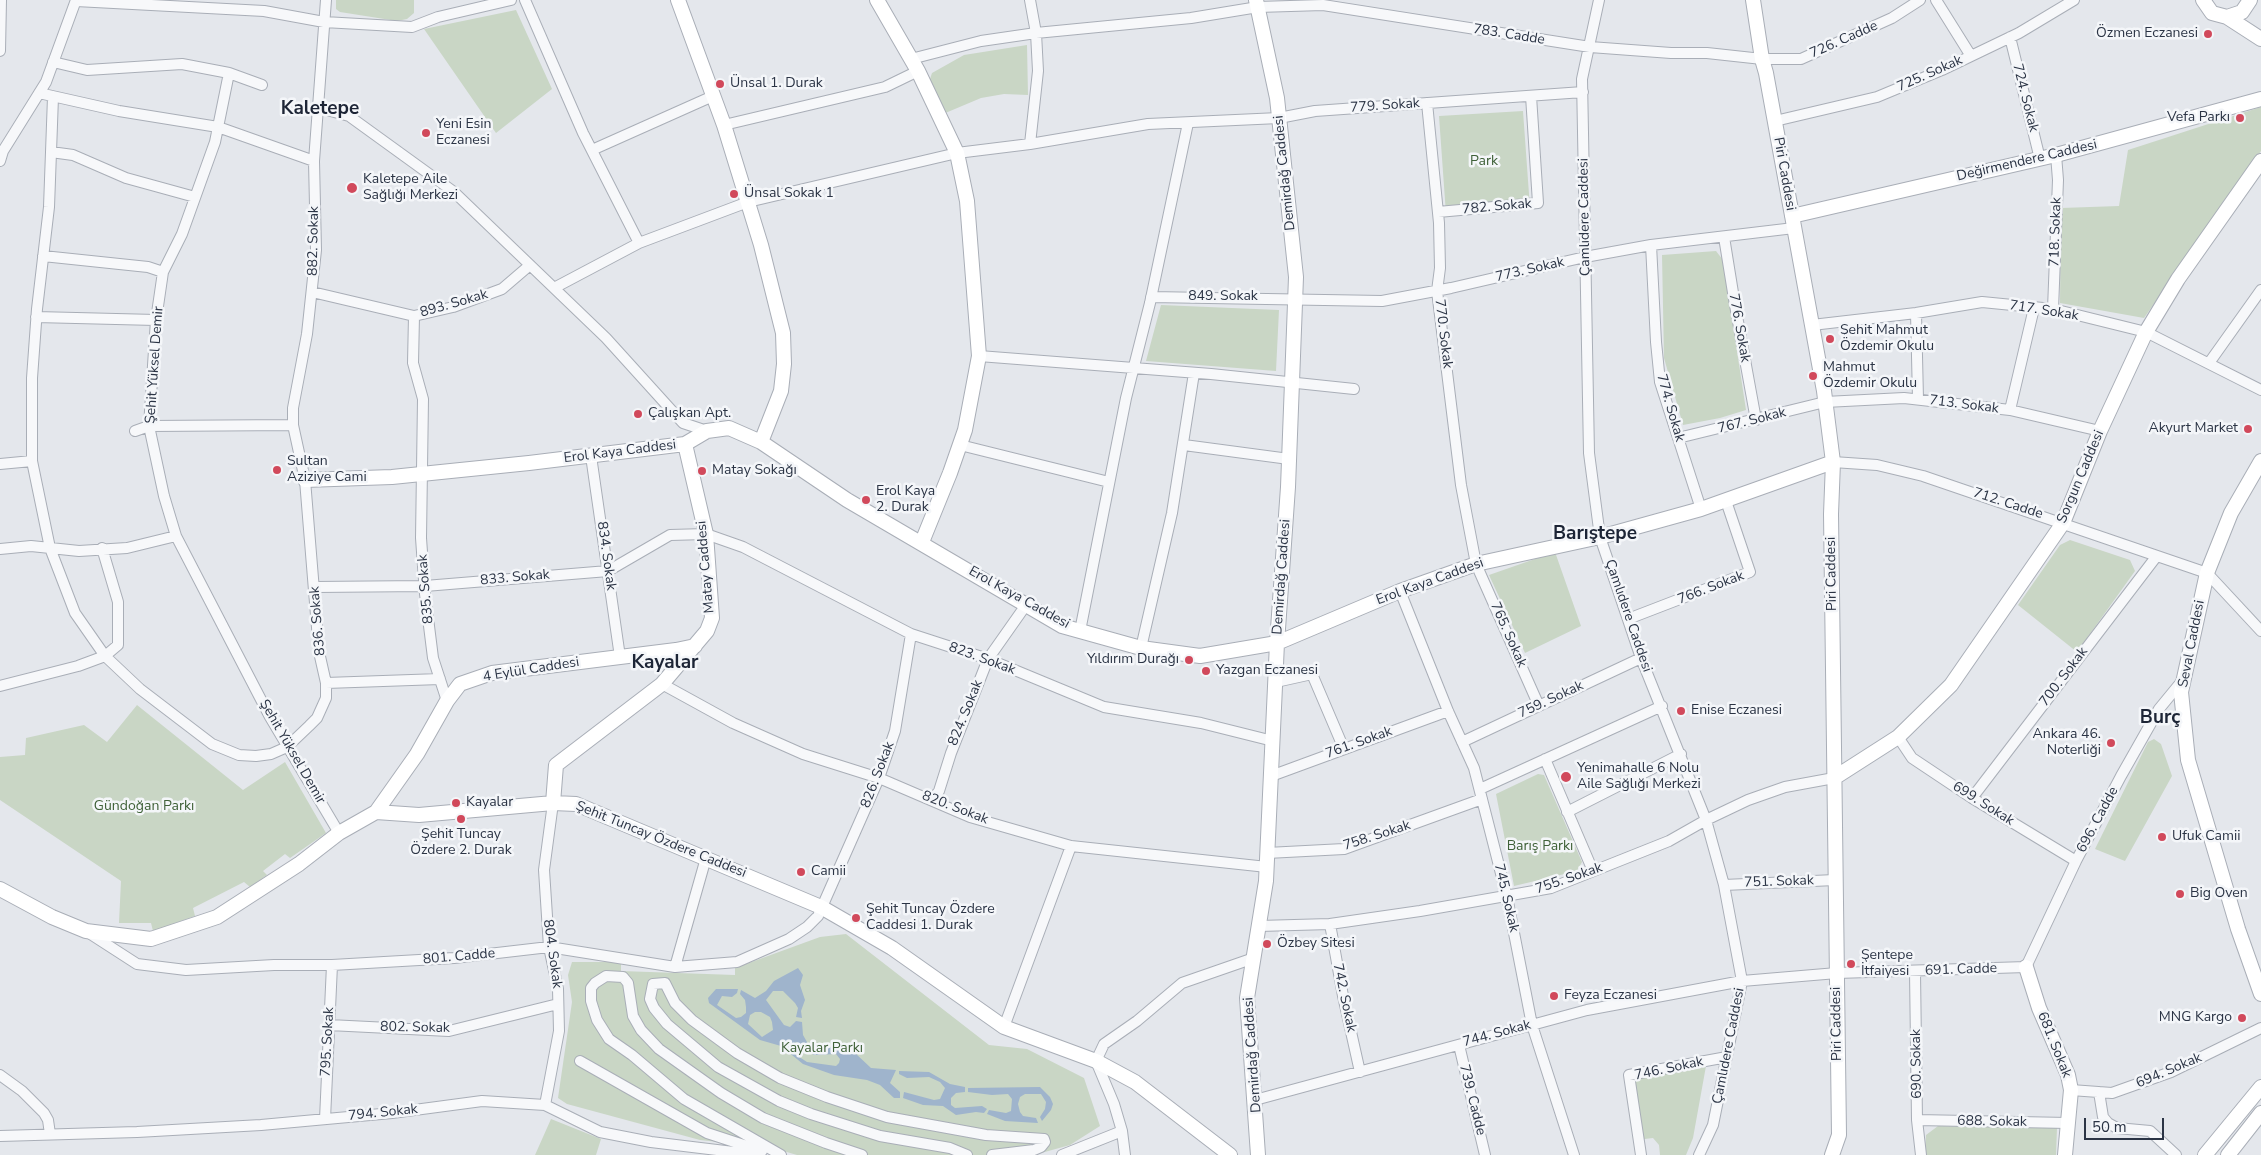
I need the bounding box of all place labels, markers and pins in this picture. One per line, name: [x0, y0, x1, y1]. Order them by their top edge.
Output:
place label: Özmen Eczanesi: [2096, 26, 2198, 42]
marker: Özmen Eczanesi: [2202, 28, 2214, 40]
place label: Ünsal 1. Durak: [730, 76, 823, 92]
marker: Ünsal 1. Durak: [714, 78, 726, 90]
place label: Vefa Parkı: [2167, 110, 2230, 126]
marker: Vefa Parkı: [2234, 112, 2246, 124]
place label: Yeni Esin Eczanesi: [436, 117, 491, 150]
marker: Yeni Esin Eczanesi: [420, 127, 432, 139]
place label: Kaletepe Aile Sağlığı Merkezi: [363, 172, 458, 204]
marker: Kaletepe Aile Sağlığı Merkezi: [345, 181, 359, 195]
place label: Ünsal Sokak 1: [744, 186, 834, 202]
marker: Ünsal Sokak 1: [728, 188, 740, 200]
place label: Şehit Mahmut Özdemir Okulu: [1840, 323, 1934, 356]
marker: Şehit Mahmut Özdemir Okulu: [1824, 333, 1836, 345]
place label: Mahmut Özdemir Okulu: [1823, 360, 1917, 392]
marker: Mahmut Özdemir Okulu: [1807, 370, 1819, 382]
place label: Çalışkan Apt.: [648, 406, 731, 422]
marker: Çalışkan Apt.: [632, 408, 644, 420]
place label: Akyurt Market: [2149, 421, 2238, 437]
marker: Akyurt Market: [2242, 423, 2254, 435]
place label: Sultan Aziziye Cami: [287, 454, 367, 487]
place label: Matay Sokağı: [712, 463, 797, 479]
marker: Sultan Aziziye Cami: [271, 464, 283, 476]
marker: Matay Sokağı: [696, 465, 708, 477]
place label: Erol Kaya 2. Durak: [876, 484, 935, 516]
marker: Erol Kaya 2. Durak: [860, 494, 872, 506]
place label: Yıldırım Durağı: [1087, 652, 1179, 668]
marker: Yıldırım Durağı: [1183, 654, 1195, 666]
place label: Yazgan Eczanesi: [1216, 663, 1318, 679]
marker: Yazgan Eczanesi: [1200, 665, 1212, 677]
place label: Enise Eczanesi: [1691, 703, 1782, 719]
marker: Enise Eczanesi: [1675, 705, 1687, 717]
place label: Ankara 46. Noterliği: [2033, 727, 2101, 760]
marker: Ankara 46. Noterliği: [2105, 737, 2117, 749]
place label: Yenimahalle 6 Nolu Aile Sağlığı Merkezi: [1577, 761, 1701, 794]
marker: Yenimahalle 6 Nolu Aile Sağlığı Merkezi: [1559, 770, 1573, 784]
place label: Kayalar: [466, 795, 513, 811]
marker: Kayalar: [450, 797, 462, 809]
marker: Şehit Tuncay Özdere 2. Durak: [455, 813, 467, 825]
place label: Şehit Tuncay Özdere 2. Durak: [410, 827, 512, 860]
place label: Ufuk Camii: [2172, 829, 2240, 845]
marker: Ufuk Camii: [2156, 831, 2168, 843]
place label: Camii: [811, 864, 846, 880]
marker: Camii: [795, 866, 807, 878]
place label: Big Oven: [2190, 886, 2248, 902]
marker: Big Oven: [2174, 888, 2186, 900]
place label: Şehit Tuncay Özdere Caddesi 1. Durak: [866, 902, 995, 934]
marker: Şehit Tuncay Özdere Caddesi 1. Durak: [850, 912, 862, 924]
place label: Özbey Sitesi: [1277, 936, 1355, 952]
marker: Özbey Sitesi: [1261, 938, 1273, 950]
place label: Şentepe İtfaiyesi: [1861, 948, 1913, 980]
marker: Şentepe İtfaiyesi: [1845, 958, 1857, 970]
place label: Feyza Eczanesi: [1564, 988, 1657, 1004]
marker: Feyza Eczanesi: [1548, 990, 1560, 1002]
place label: MNG Kargo: [2159, 1010, 2232, 1026]
marker: MNG Kargo: [2236, 1012, 2248, 1024]

